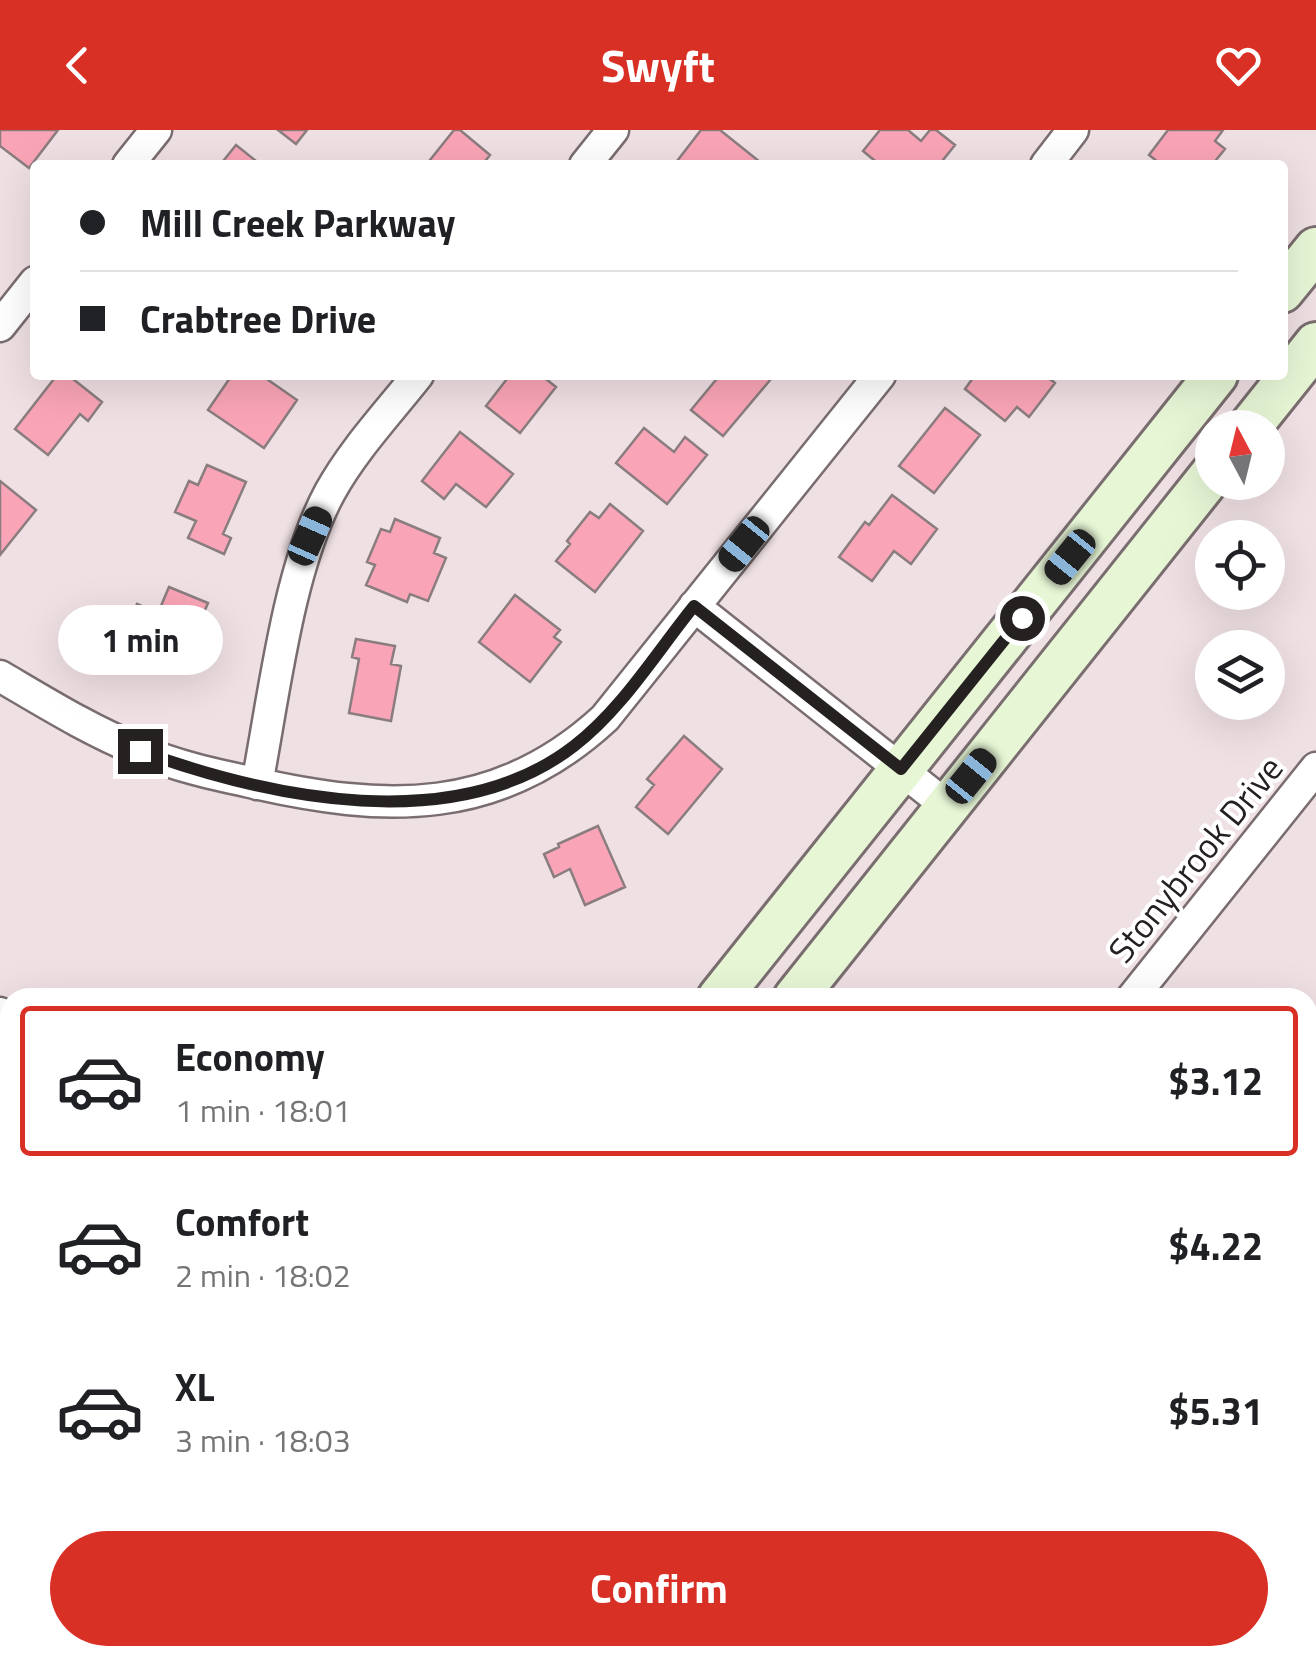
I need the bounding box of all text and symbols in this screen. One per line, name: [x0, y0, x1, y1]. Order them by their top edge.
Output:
text: Swyft: [601, 31, 715, 99]
icon: back: [50, 38, 105, 93]
icon: heart: [1211, 38, 1266, 93]
text: Mill Creek Parkway: [140, 194, 456, 252]
text: Crabtree Drive: [140, 290, 376, 348]
north arrow: [1195, 410, 1285, 500]
map controls: [1195, 410, 1285, 720]
car: [284, 502, 336, 570]
car: [713, 511, 775, 577]
button: locate: [1195, 520, 1285, 610]
car: [1039, 524, 1101, 590]
route start: [1000, 596, 1045, 641]
callout: 1 min: [58, 606, 222, 676]
text: 1 min: [102, 616, 179, 664]
button: layers: [1195, 630, 1285, 720]
route end: [118, 729, 163, 774]
car: [940, 743, 1002, 809]
street label: Stonybrook Drive: [1094, 744, 1296, 974]
text: Economy: [175, 1028, 325, 1086]
icon: car: [55, 1036, 145, 1126]
text: $3.12: [1168, 1052, 1263, 1110]
text: 1 min · 18:01: [175, 1086, 351, 1134]
text: Comfort: [175, 1193, 309, 1251]
icon: car: [55, 1201, 145, 1291]
text: $4.22: [1168, 1217, 1263, 1275]
text: 2 min · 18:02: [175, 1251, 351, 1299]
text: XL: [175, 1358, 215, 1416]
icon: car: [55, 1366, 145, 1456]
text: $5.31: [1168, 1382, 1263, 1440]
text: 3 min · 18:03: [175, 1416, 351, 1464]
button: Confirm: [50, 1531, 1268, 1646]

